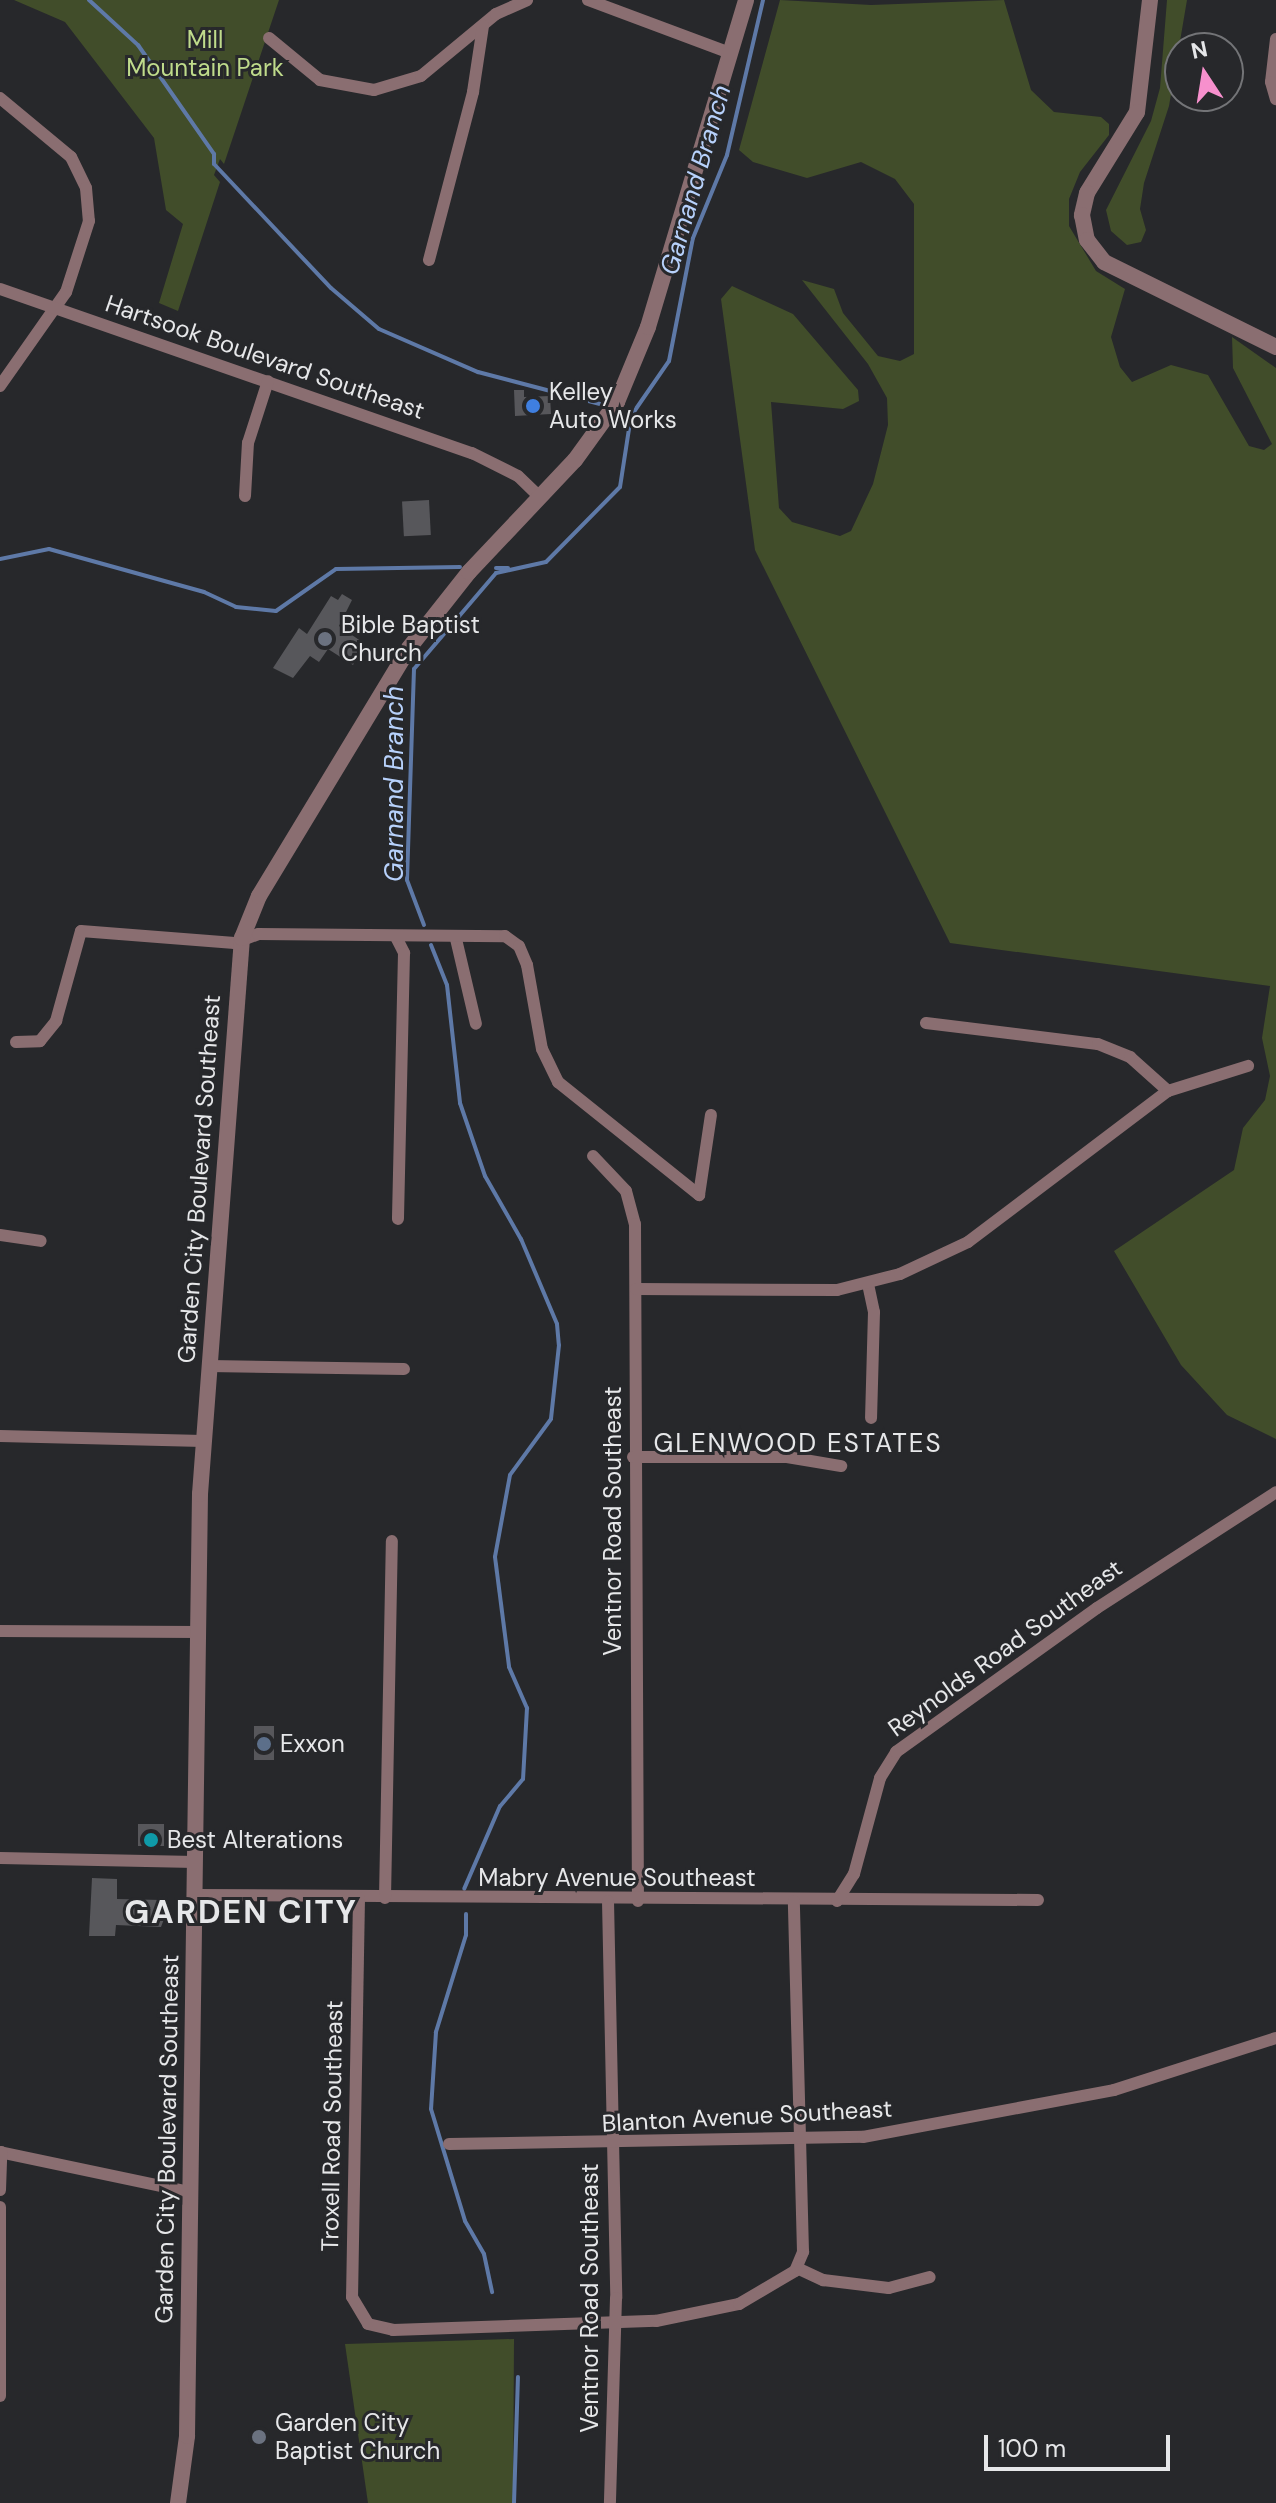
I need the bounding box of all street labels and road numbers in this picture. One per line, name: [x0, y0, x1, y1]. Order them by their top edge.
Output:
street label: Hartsook Boulevard Southeast: [102, 289, 428, 425]
street label: Garden City Boulevard Southeast: [172, 994, 226, 1364]
street label: Ventnor Road Southeast: [599, 1386, 627, 1656]
street label: Reynolds Road Southeast: [883, 1554, 1127, 1742]
street label: Mabry Avenue Southeast: [478, 1864, 756, 1892]
street label: Garden City Boulevard Southeast: [149, 1954, 185, 2324]
street label: Troxell Road Southeast: [315, 2000, 349, 2252]
street label: Blanton Avenue Southeast: [601, 2094, 893, 2138]
street label: Ventnor Road Southeast: [576, 2163, 604, 2433]

